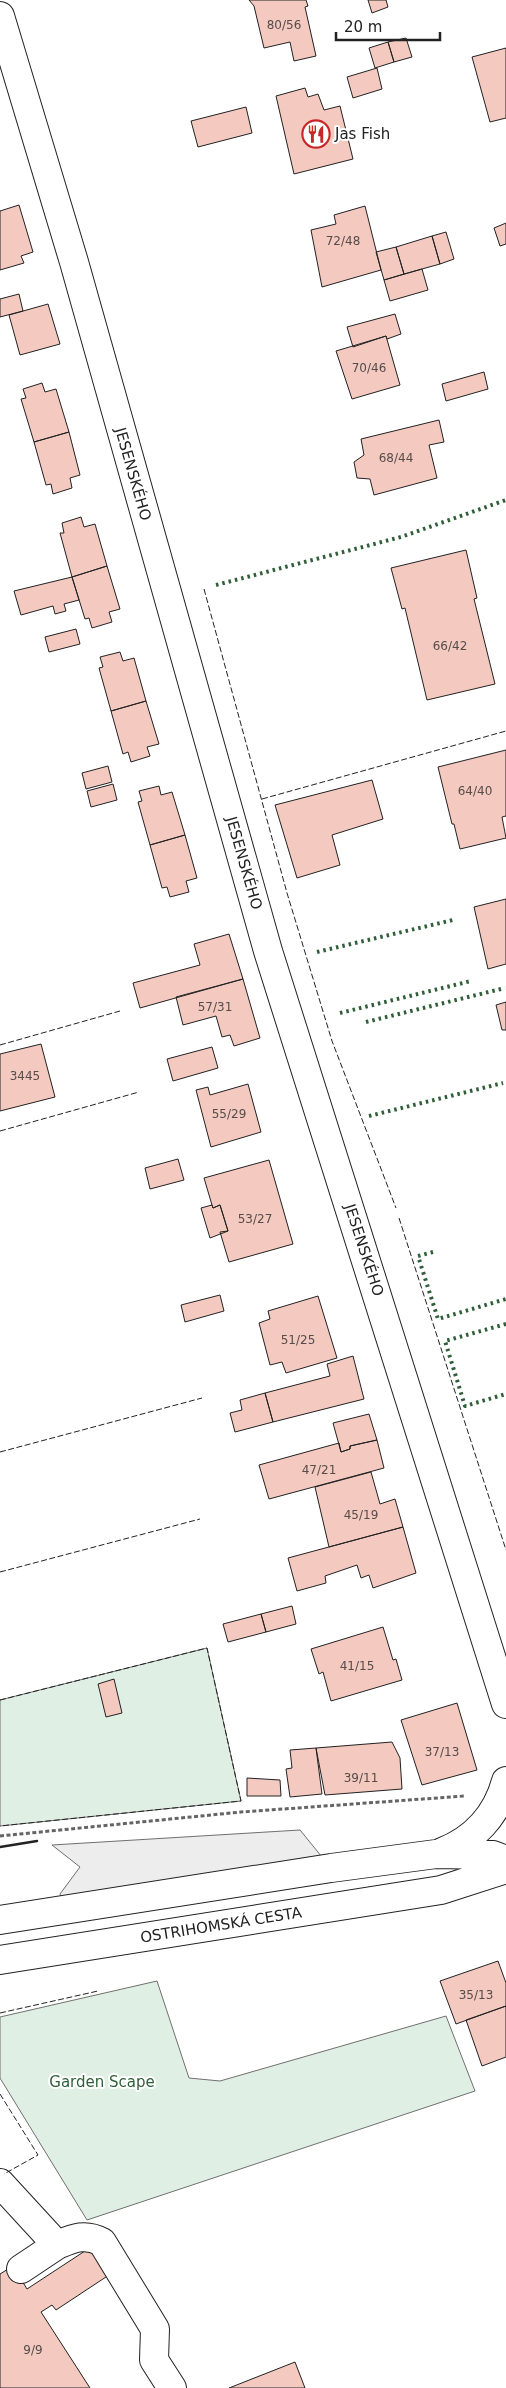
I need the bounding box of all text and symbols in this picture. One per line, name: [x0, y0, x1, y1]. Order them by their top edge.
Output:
scale bar: [336, 10, 440, 42]
house number: 80/56: [267, 18, 301, 32]
text: 20 m: [344, 18, 382, 36]
restaurant icon: Jas Fish: [301, 119, 331, 149]
place label: Jas Fish: [334, 125, 390, 143]
house number: 72/48: [326, 234, 360, 248]
house number: 70/46: [352, 361, 386, 375]
street label: JESENSKÉHO: [111, 424, 156, 523]
house number: 68/44: [379, 451, 413, 465]
house number: 66/42: [433, 639, 467, 653]
house number: 64/40: [458, 784, 492, 798]
street label: JESENSKÉHO: [222, 813, 267, 912]
house number: 57/31: [198, 1000, 232, 1014]
house number: 3445: [10, 1069, 40, 1083]
house number: 55/29: [212, 1107, 246, 1121]
street label: JESENSKÉHO: [340, 1200, 388, 1298]
house number: 53/27: [238, 1212, 272, 1226]
house number: 51/25: [281, 1333, 315, 1347]
house number: 47/21: [302, 1463, 336, 1477]
house number: 45/19: [344, 1508, 378, 1522]
house number: 41/15: [340, 1659, 374, 1673]
house number: 37/13: [425, 1745, 459, 1759]
house number: 39/11: [344, 1771, 378, 1785]
street label: OSTRIHOMSKÁ CESTA: [139, 1902, 304, 1947]
house number: 35/13: [459, 1988, 493, 2002]
park label: Garden Scape: [49, 2073, 155, 2091]
house number: 9/9: [23, 2343, 43, 2357]

